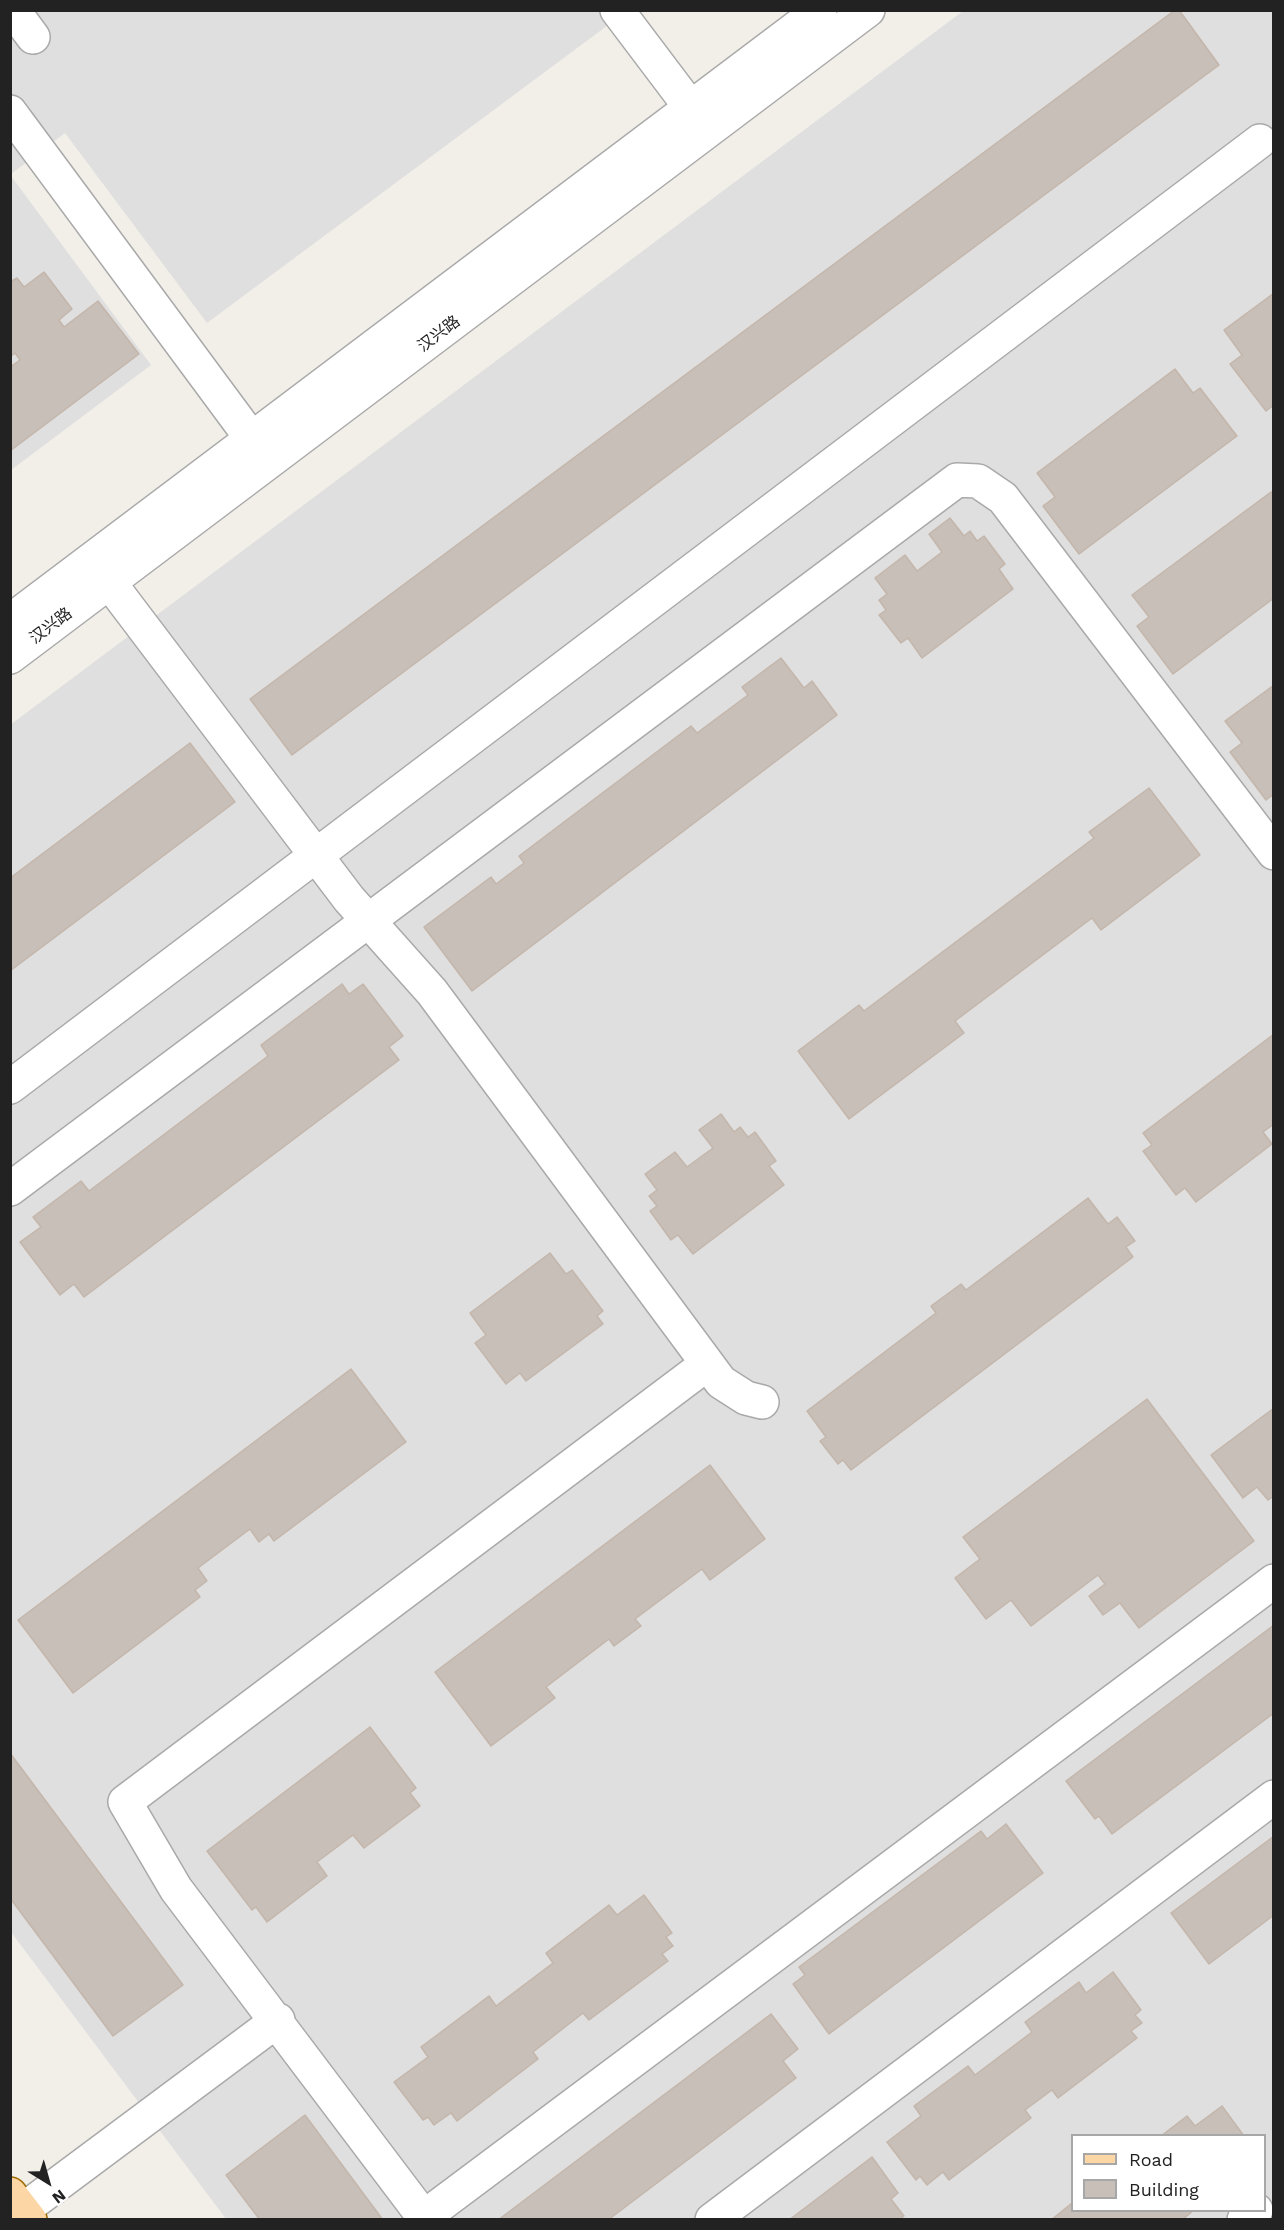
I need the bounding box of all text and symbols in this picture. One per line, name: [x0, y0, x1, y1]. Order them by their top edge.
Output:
street label: 汉兴路: [414, 312, 464, 356]
street label: 汉兴路: [26, 604, 76, 648]
legend: [1071, 2134, 1266, 2212]
text: Road: [1129, 2149, 1173, 2170]
north arrow: [18, 2152, 78, 2212]
text: Building: [1129, 2179, 1199, 2200]
text: N: [49, 2186, 70, 2208]

